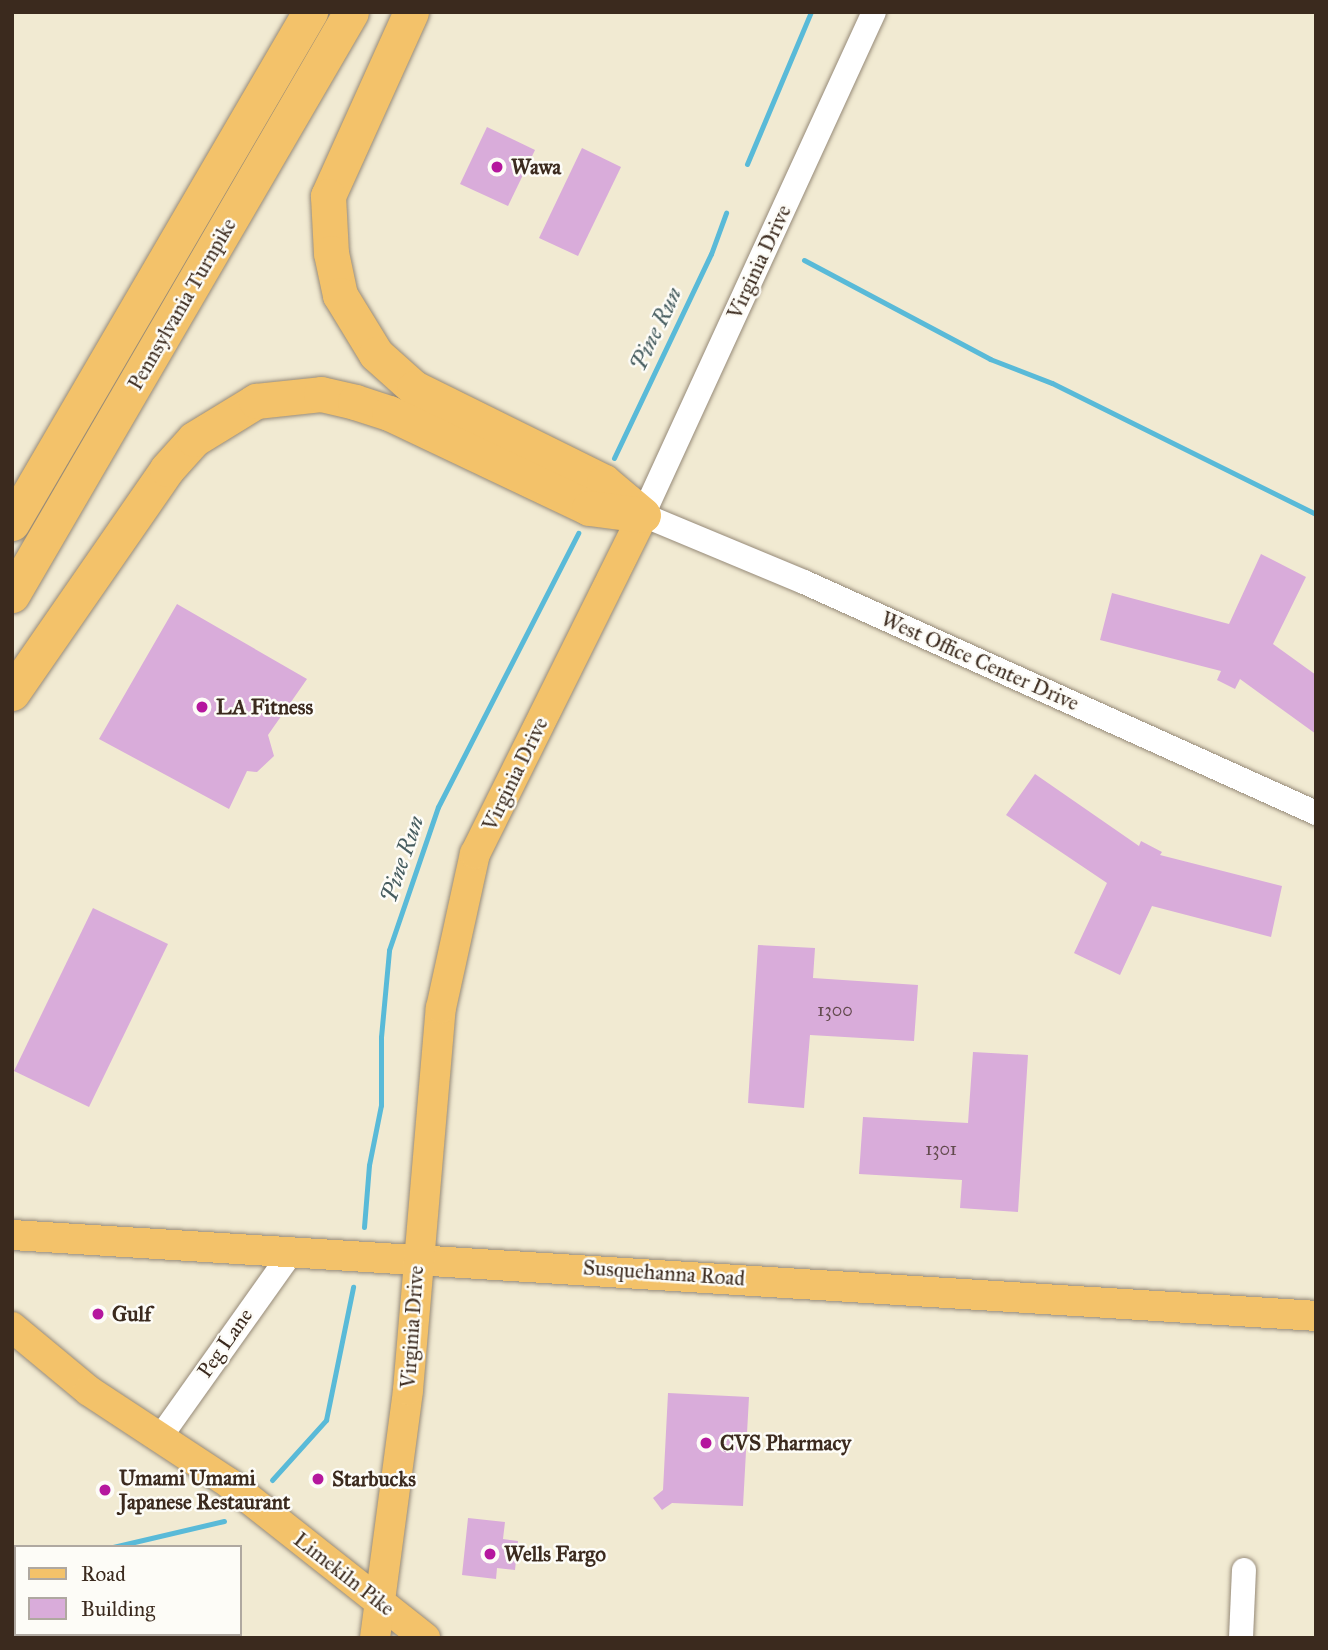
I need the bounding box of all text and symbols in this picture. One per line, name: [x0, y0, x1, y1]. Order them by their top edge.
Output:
place label: Wawa: [511, 154, 561, 180]
marker: Wawa: [489, 159, 505, 175]
street label: Virginia Drive: [722, 201, 796, 323]
street label: Pennsylvania Turnpike: [122, 214, 242, 394]
water label: Pine Run: [624, 283, 688, 375]
street label: West Office Center Drive: [877, 606, 1083, 716]
place label: LA Fitness: [216, 694, 313, 720]
marker: LA Fitness: [194, 699, 210, 715]
street label: Virginia Drive: [477, 713, 553, 835]
water label: Pine Run: [374, 812, 430, 906]
house number: 1300: [817, 999, 853, 1021]
house number: 1301: [925, 1138, 957, 1160]
street label: Susquehanna Road: [582, 1255, 746, 1291]
street label: Virginia Drive: [395, 1265, 429, 1389]
place label: Gulf: [112, 1301, 151, 1327]
street label: Peg Lane: [192, 1303, 258, 1383]
marker: Gulf: [90, 1306, 106, 1322]
place label: CVS Pharmacy: [720, 1430, 851, 1456]
marker: CVS Pharmacy: [698, 1435, 714, 1451]
place label: Umami Umami Japanese Restaurant: [119, 1465, 290, 1515]
place label: Starbucks: [332, 1466, 416, 1492]
marker: Starbucks: [310, 1471, 326, 1487]
marker: Umami Umami Japanese Restaurant: [97, 1482, 113, 1498]
street label: Limekiln Pike: [289, 1527, 399, 1621]
place label: Wells Fargo: [504, 1541, 606, 1567]
legend: [14, 1545, 242, 1636]
marker: Wells Fargo: [482, 1546, 498, 1562]
text: Road: [81, 1561, 126, 1587]
text: Building: [81, 1596, 155, 1622]

